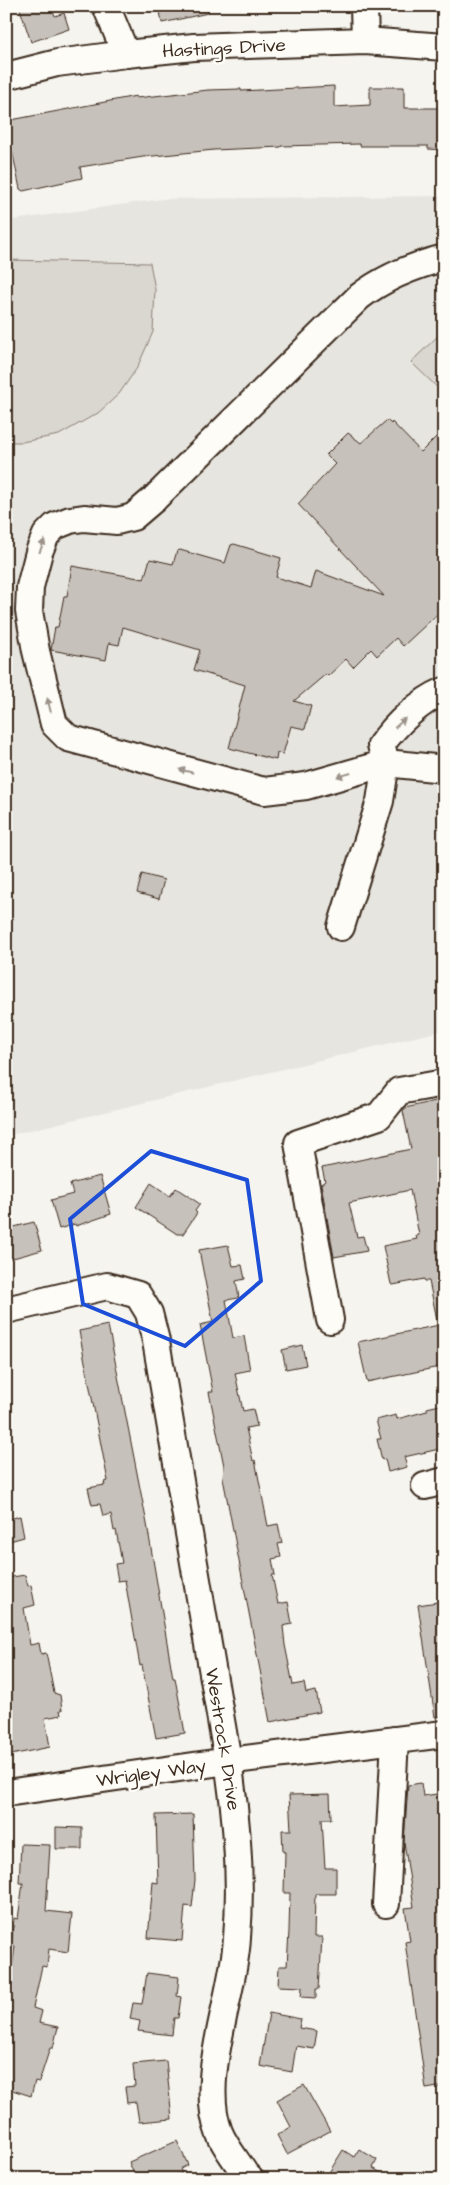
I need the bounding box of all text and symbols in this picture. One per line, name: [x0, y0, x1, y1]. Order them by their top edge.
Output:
street label: Hastings Drive: [162, 32, 287, 66]
one-way arrow: [39, 539, 46, 554]
one-way arrow: [45, 698, 53, 713]
one-way arrow: [394, 717, 406, 729]
one-way arrow: [179, 767, 194, 775]
one-way arrow: [337, 771, 352, 779]
street label: Westrock Drive: [198, 1666, 247, 1812]
street label: Wrigley Way: [95, 1752, 208, 1796]

